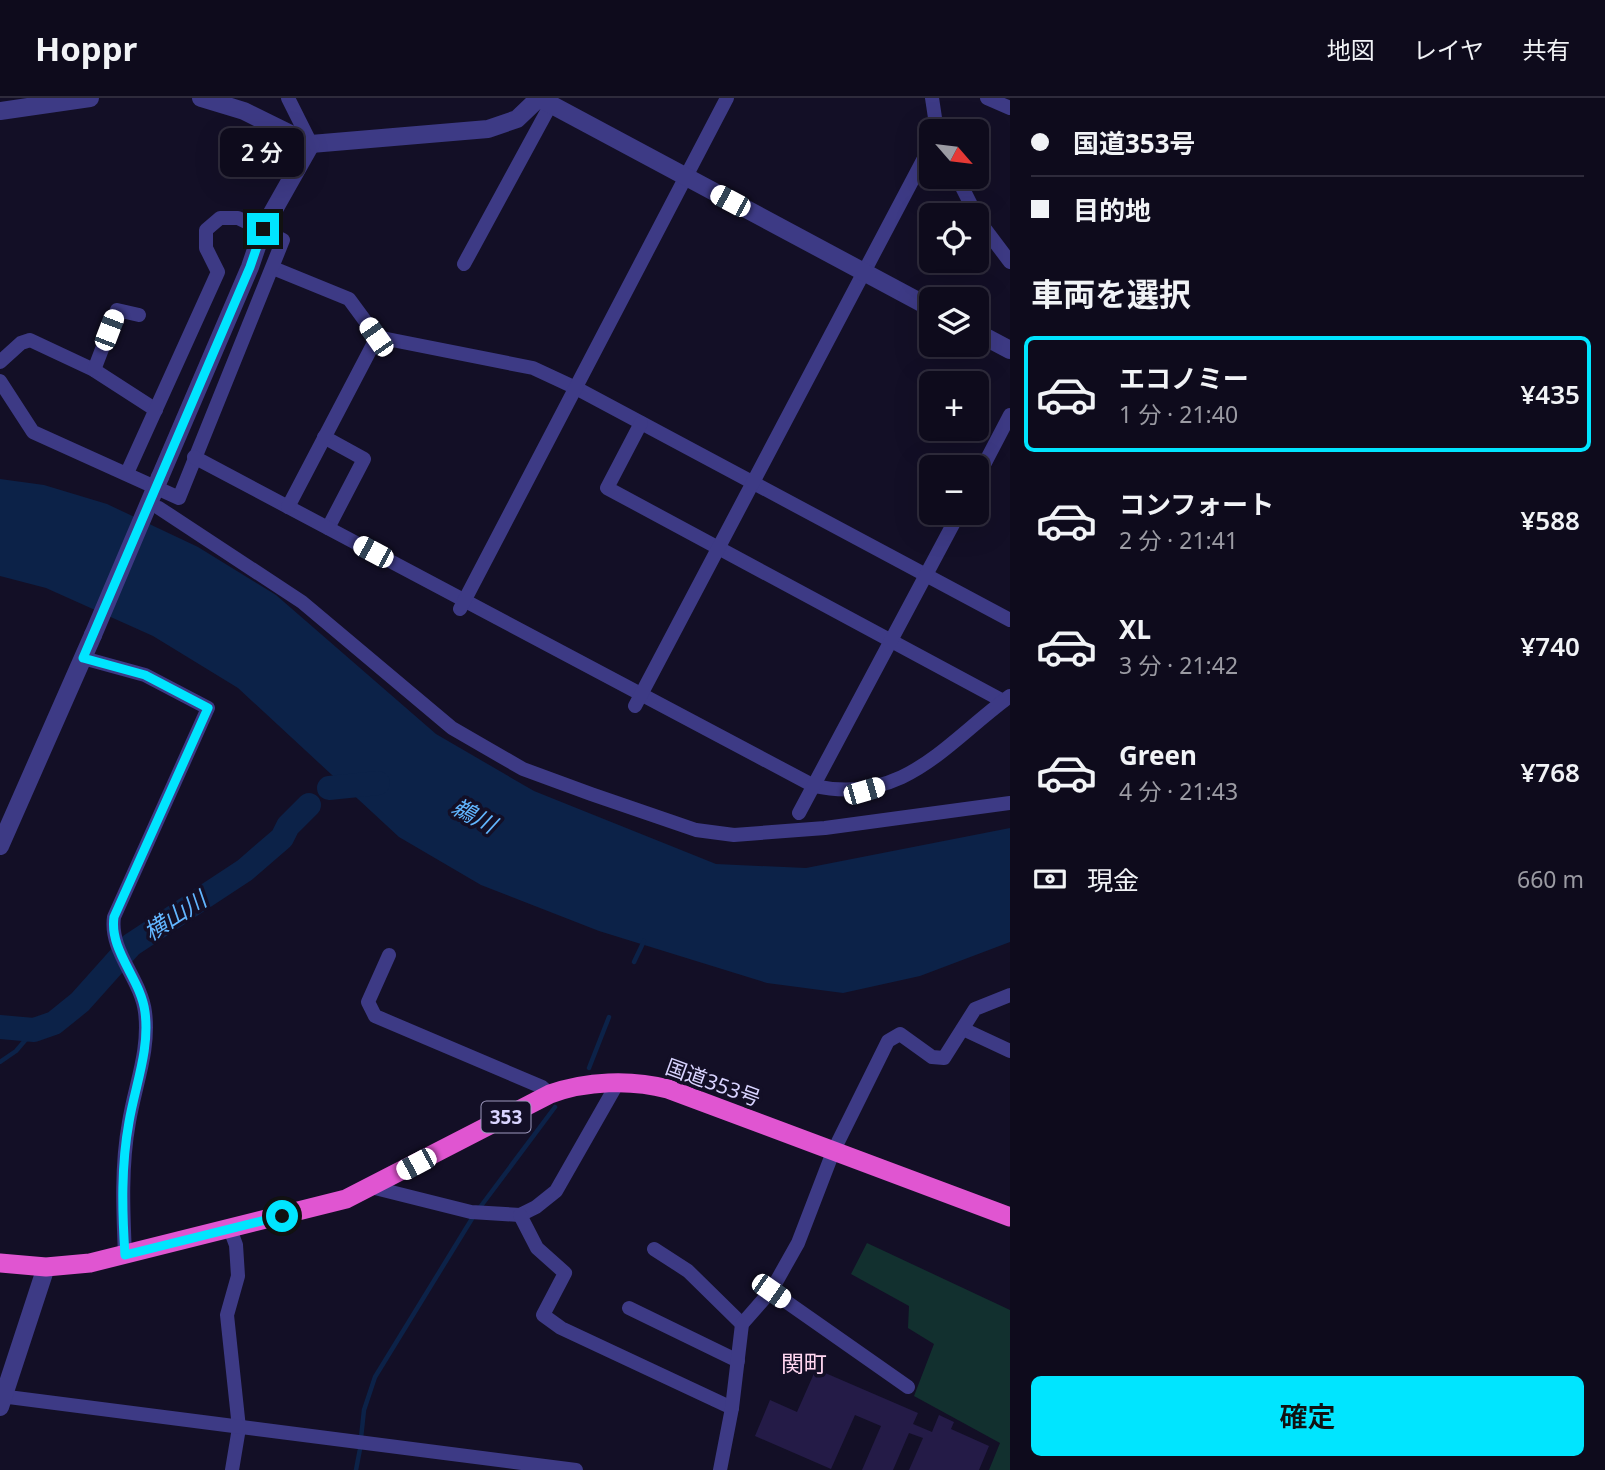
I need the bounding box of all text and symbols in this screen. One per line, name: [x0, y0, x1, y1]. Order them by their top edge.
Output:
text: Hoppr: [35, 26, 137, 71]
text: 地図: [1327, 33, 1375, 66]
text: レイヤ: [1413, 33, 1484, 66]
text: 共有: [1522, 33, 1570, 66]
north arrow: [919, 119, 989, 189]
map controls: [919, 119, 989, 525]
text: 国道353号: [1073, 125, 1196, 161]
callout: 2 分: [221, 128, 305, 176]
text: 2 分: [241, 136, 283, 168]
car: [707, 182, 754, 220]
text: 目的地: [1073, 192, 1151, 228]
button: locate: [919, 203, 989, 273]
route end: [247, 213, 279, 245]
text: 車両を選択: [1031, 272, 1191, 315]
button: layers: [919, 287, 989, 357]
car: [92, 307, 127, 353]
car: [356, 314, 397, 360]
text: エコノミー: [1119, 360, 1249, 396]
icon: car: [1035, 363, 1098, 426]
button: +: [919, 371, 989, 441]
text: ¥435: [1521, 376, 1580, 412]
text: 1 分 · 21:40: [1119, 398, 1238, 430]
button: −: [919, 455, 989, 525]
text: コンフォート: [1119, 486, 1274, 522]
icon: car: [1035, 489, 1098, 552]
text: ¥588: [1521, 502, 1580, 538]
text: 2 分 · 21:41: [1119, 524, 1238, 556]
car: [350, 533, 397, 571]
text: XL: [1119, 611, 1151, 647]
icon: car: [1035, 615, 1098, 678]
text: ¥740: [1521, 628, 1580, 664]
text: 3 分 · 21:42: [1119, 649, 1238, 681]
text: Green: [1119, 737, 1197, 773]
icon: car: [1035, 741, 1098, 804]
text: ¥768: [1521, 754, 1580, 790]
car: [841, 775, 888, 807]
text: 4 分 · 21:43: [1119, 775, 1238, 807]
water label: 鵜川: [447, 790, 505, 841]
icon: cash: [1031, 860, 1069, 898]
text: 現金: [1087, 862, 1139, 898]
text: 660 m: [1517, 863, 1584, 895]
water label: 横山川: [137, 881, 215, 947]
street label: 国道353号: [662, 1052, 765, 1112]
road number: 353: [482, 1102, 530, 1133]
car: [393, 1145, 440, 1183]
route start: [266, 1200, 298, 1232]
car: [748, 1270, 795, 1312]
district label: 関町: [781, 1347, 827, 1379]
button: 確定: [1031, 1376, 1584, 1456]

